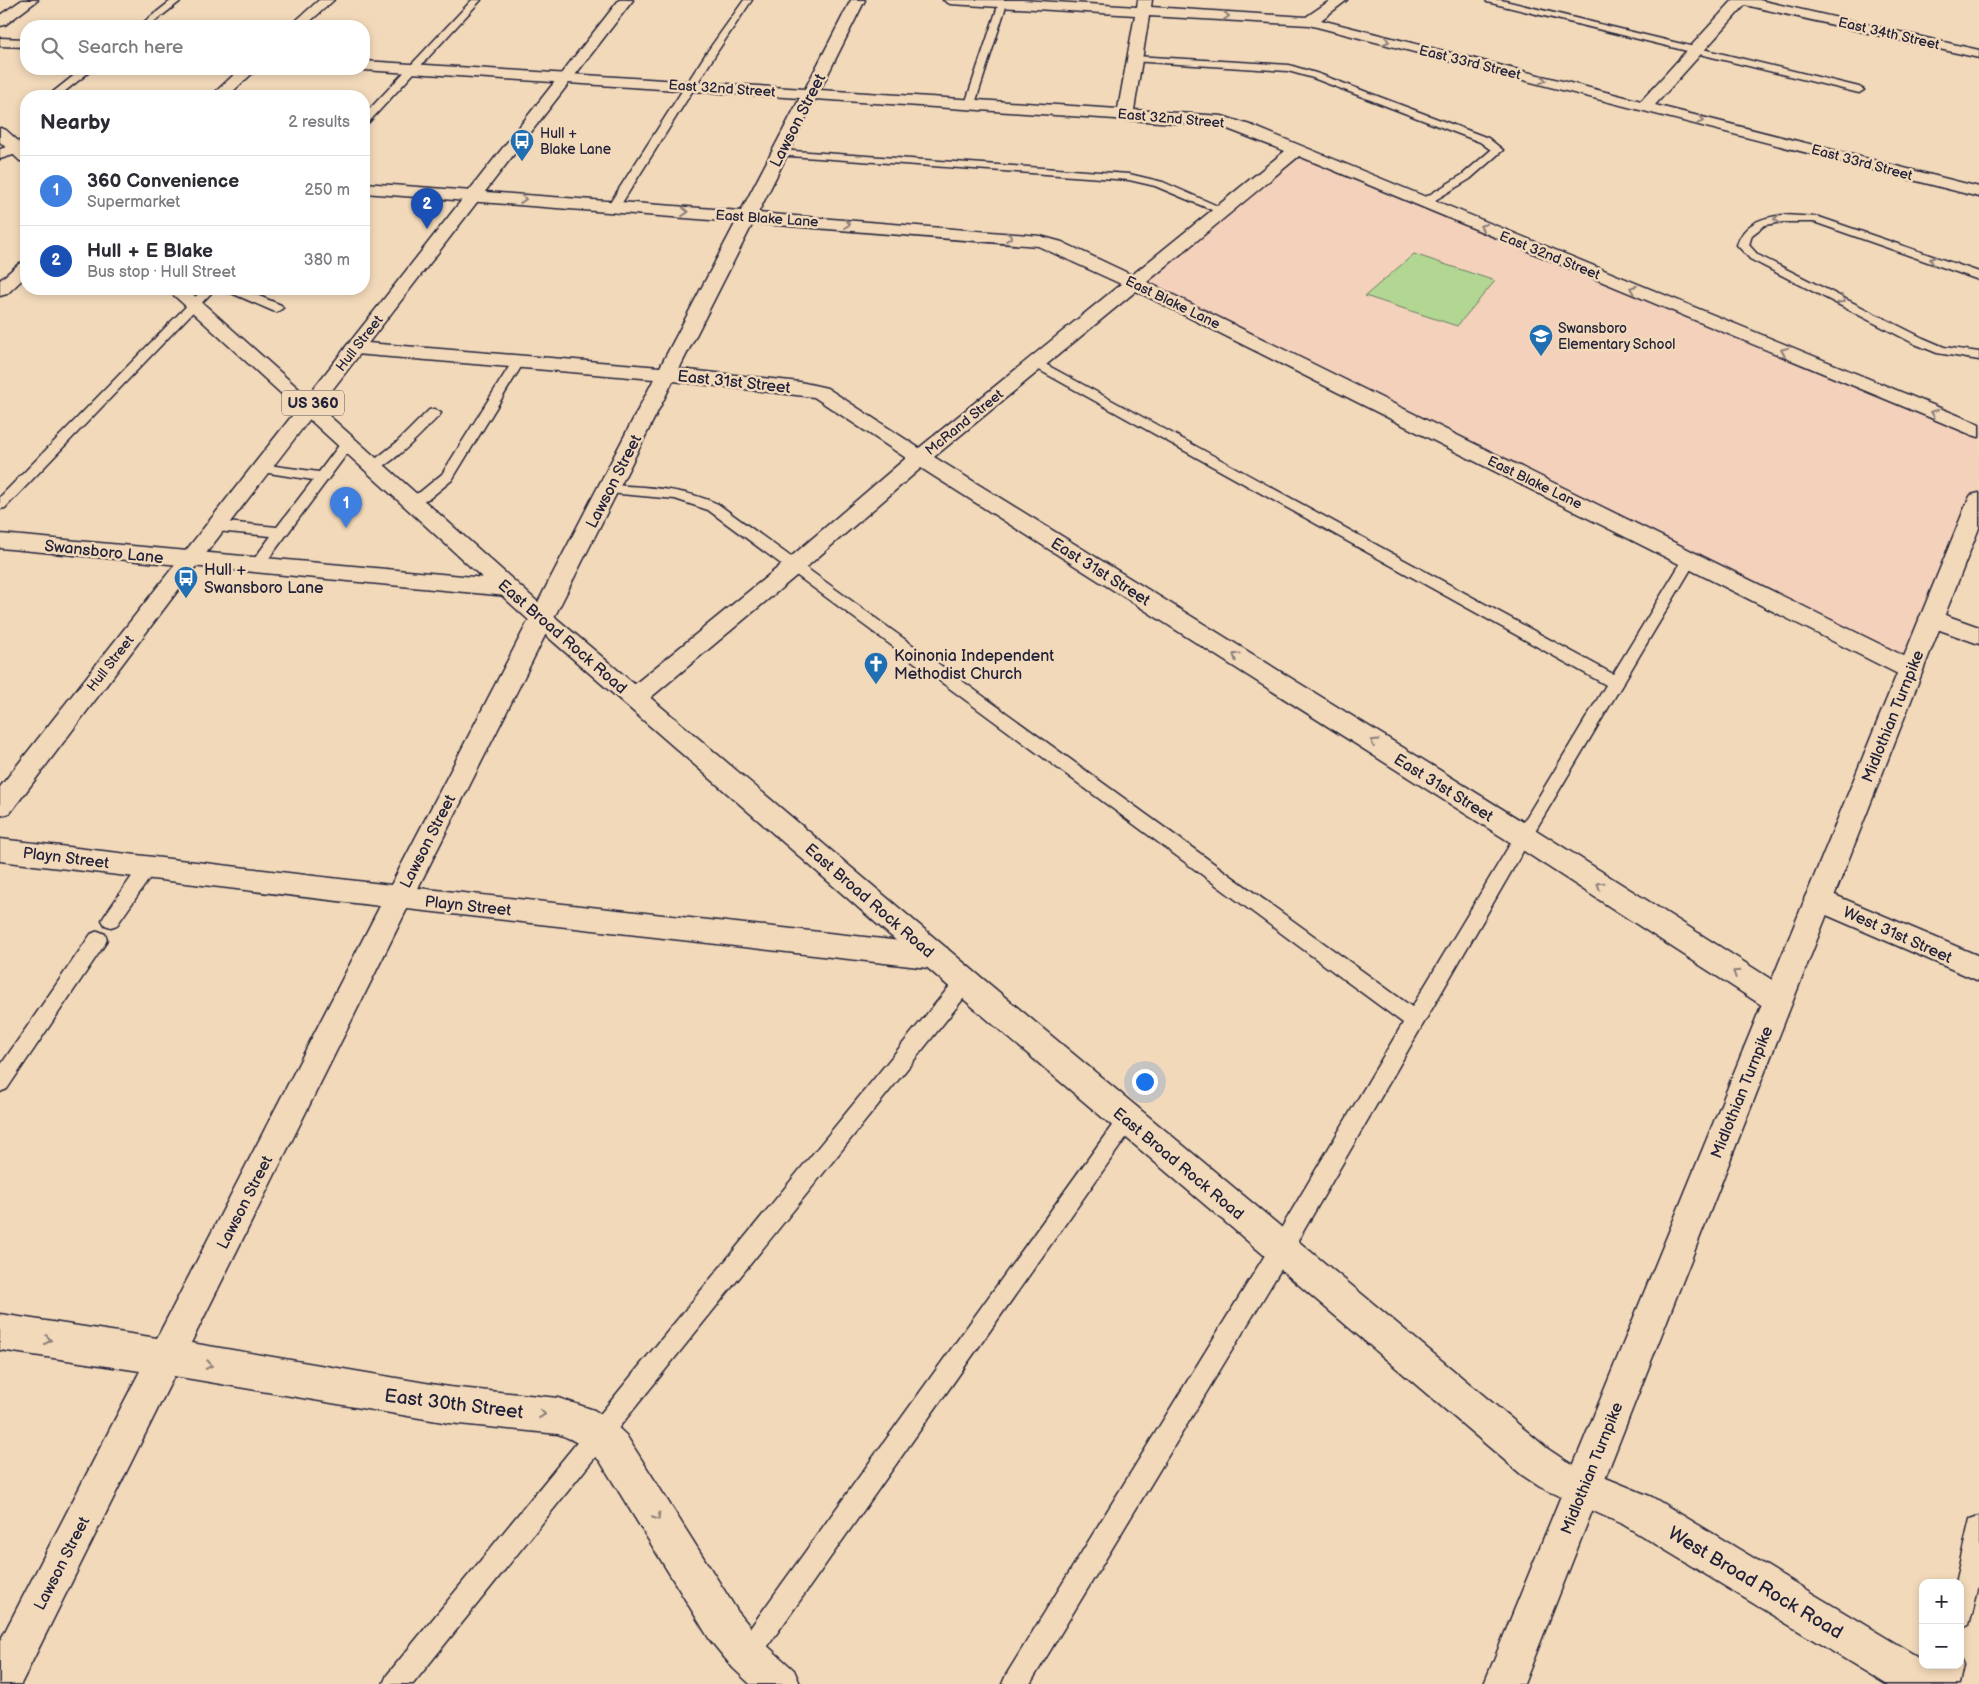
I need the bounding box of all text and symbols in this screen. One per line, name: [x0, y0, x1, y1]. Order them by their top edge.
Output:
one-way arrow: [1222, 11, 1230, 22]
street label: East 34th Street: [1837, 14, 1942, 54]
search box: [20, 20, 370, 75]
icon: search: [38, 34, 66, 62]
one-way arrow: [1381, 35, 1390, 46]
text: Search here: [78, 36, 183, 59]
street label: East 33rd Street: [1417, 42, 1523, 83]
street label: Lawson Street: [767, 71, 830, 171]
one-way arrow: [1539, 74, 1548, 85]
street label: East 32nd Street: [668, 76, 777, 101]
street label: East 32nd Street: [1117, 105, 1226, 132]
text: Nearby: [40, 110, 110, 135]
text: 2 results: [288, 113, 350, 132]
one-way arrow: [1696, 115, 1704, 125]
place label: Hull + Blake Lane: [540, 125, 611, 158]
bus stop icon: Hull + Blake Lane: [509, 128, 535, 162]
street label: East 33rd Street: [1809, 141, 1915, 184]
text: 360 Convenience: [87, 170, 239, 193]
text: 1: [53, 181, 59, 200]
text: 250 m: [304, 181, 350, 200]
pin: 2: [411, 188, 443, 229]
text: Supermarket: [87, 193, 180, 212]
one-way arrow: [519, 193, 527, 204]
one-way arrow: [681, 206, 689, 217]
street label: East Blake Lane: [715, 206, 819, 231]
one-way arrow: [1773, 213, 1781, 224]
one-way arrow: [843, 219, 851, 230]
one-way arrow: [1479, 223, 1488, 233]
street label: East 32nd Street: [1497, 228, 1603, 284]
one-way arrow: [1005, 232, 1013, 243]
text: Hull + E Blake: [87, 240, 213, 263]
text: 2: [51, 251, 61, 270]
text: 380 m: [304, 251, 350, 270]
one-way arrow: [1929, 256, 1938, 266]
text: Bus stop · Hull Street: [87, 263, 236, 282]
street label: East Blake Lane: [1123, 272, 1223, 333]
one-way arrow: [1629, 285, 1638, 295]
one-way arrow: [1837, 294, 1846, 304]
street label: Hull Street: [332, 311, 387, 375]
place label: Swansboro Elementary School: [1558, 320, 1676, 353]
school or university icon: Swansboro Elementary School: [1528, 323, 1554, 357]
one-way arrow: [1780, 346, 1789, 357]
street label: East 31st Street: [676, 367, 791, 398]
street label: McRand Street: [922, 385, 1007, 459]
road number: US 360: [282, 390, 344, 416]
one-way arrow: [1930, 408, 1939, 419]
street label: Lawson Street: [583, 432, 646, 532]
street label: East Blake Lane: [1485, 452, 1585, 513]
pin: 1: [330, 487, 362, 528]
street label: East 31st Street: [1047, 534, 1153, 610]
street label: Swansboro Lane: [43, 537, 165, 568]
place label: Hull + Swansboro Lane: [204, 561, 324, 598]
bus stop icon: Hull + Swansboro Lane: [173, 565, 199, 599]
street label: East Broad Rock Road: [494, 576, 630, 698]
street label: Hull Street: [83, 631, 138, 695]
place label: Koinonia Independent Methodist Church: [894, 647, 1054, 684]
street label: Midlothian Turnpike: [1858, 647, 1929, 785]
church icon: Koinonia Independent Methodist Church: [863, 651, 889, 685]
one-way arrow: [1232, 653, 1241, 662]
one-way arrow: [1370, 739, 1379, 749]
street label: East 31st Street: [1390, 750, 1496, 826]
street label: Lawson Street: [397, 792, 460, 892]
street label: East Broad Rock Road: [801, 840, 937, 962]
street label: Playn Street: [22, 844, 110, 873]
one-way arrow: [1596, 882, 1605, 892]
street label: Playn Street: [424, 893, 512, 920]
street label: West 31st Street: [1840, 903, 1955, 968]
one-way arrow: [1733, 970, 1742, 979]
street label: Midlothian Turnpike: [1707, 1023, 1778, 1161]
your location: [1132, 1069, 1158, 1095]
street label: East Broad Rock Road: [1109, 1104, 1247, 1224]
street label: Lawson Street: [214, 1153, 277, 1253]
one-way arrow: [44, 1334, 53, 1344]
one-way arrow: [204, 1359, 213, 1369]
street label: East 30th Street: [383, 1385, 525, 1424]
street label: Midlothian Turnpike: [1557, 1399, 1628, 1537]
one-way arrow: [539, 1409, 547, 1420]
one-way arrow: [651, 1512, 660, 1521]
street label: Lawson Street: [31, 1514, 94, 1614]
street label: West Broad Rock Road: [1664, 1522, 1847, 1645]
map controls: [1919, 1579, 1964, 1669]
button: +: [1919, 1579, 1964, 1624]
button: −: [1919, 1624, 1964, 1669]

